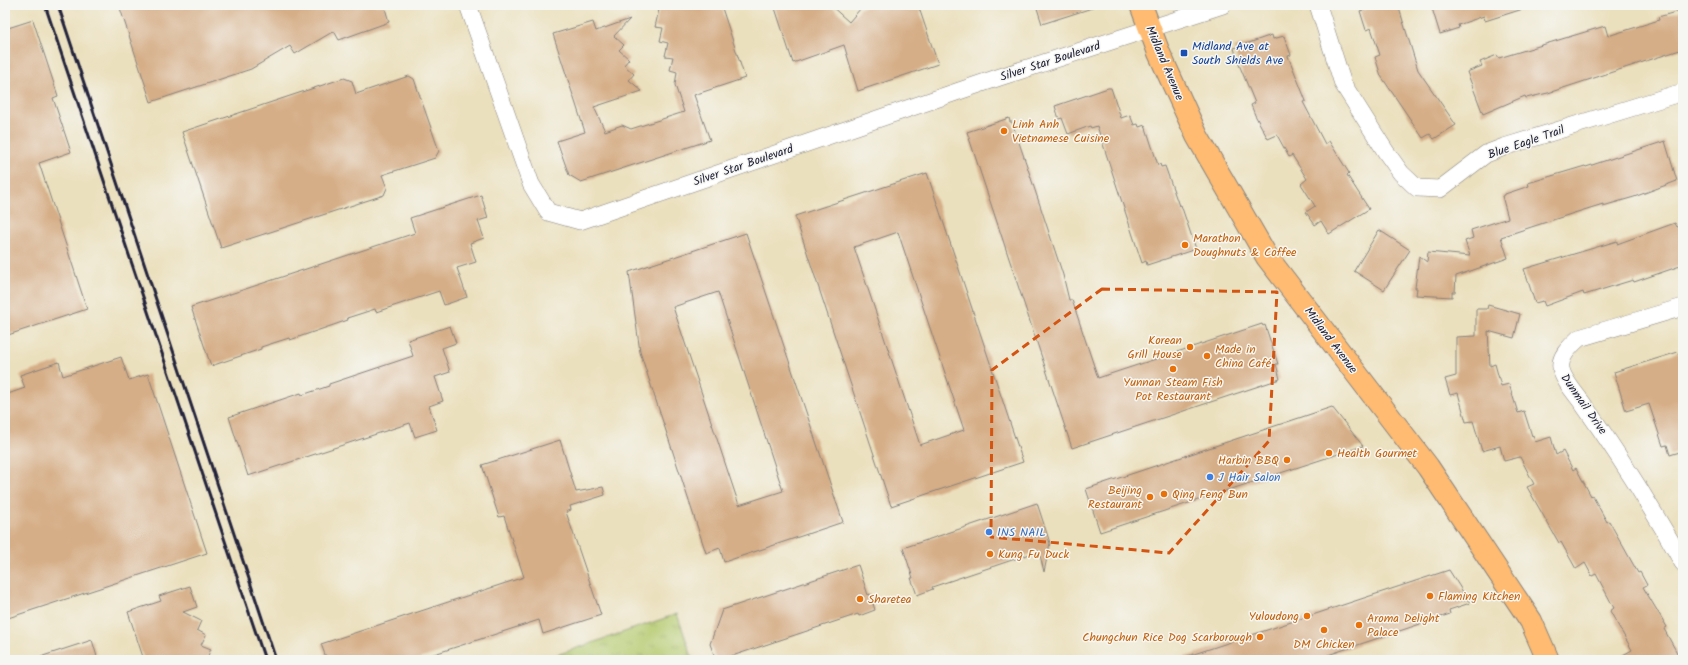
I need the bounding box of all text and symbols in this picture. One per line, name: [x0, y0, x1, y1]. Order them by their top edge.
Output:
street label: Midland Avenue: [1140, 23, 1189, 104]
street label: Silver Star Boulevard: [997, 36, 1104, 87]
place label: Midland Ave at South Shields Ave: [1192, 37, 1284, 70]
marker: Midland Ave at South Shields Ave: [1179, 48, 1189, 58]
place label: Linh Anh Vietnamese Cuisine: [1012, 115, 1110, 148]
street label: Blue Eagle Trail: [1485, 120, 1567, 164]
marker: Linh Anh Vietnamese Cuisine: [999, 126, 1009, 136]
street label: Silver Star Boulevard: [691, 139, 797, 191]
place label: Marathon Doughnuts & Coffee: [1193, 229, 1297, 262]
marker: Marathon Doughnuts & Coffee: [1180, 240, 1190, 250]
street label: Midland Avenue: [1299, 303, 1362, 378]
place label: Korean Grill House: [1127, 331, 1183, 364]
place label: Made in China Café: [1215, 340, 1272, 373]
marker: Korean Grill House: [1185, 342, 1195, 352]
marker: Made in China Café: [1202, 351, 1212, 361]
marker: Yunnan Steam Fish Pot Restaurant: [1168, 364, 1178, 374]
street label: Dunmail Drive: [1556, 370, 1612, 439]
place label: Yunnan Steam Fish Pot Restaurant: [1123, 373, 1223, 406]
place label: Health Gourmet: [1337, 444, 1417, 463]
marker: Health Gourmet: [1324, 448, 1334, 458]
place label: Harbin BBQ: [1218, 451, 1279, 470]
marker: Harbin BBQ: [1282, 455, 1292, 465]
place label: J Hair Salon: [1218, 468, 1281, 487]
marker: J Hair Salon: [1205, 472, 1215, 482]
place label: Beijing Restaurant: [1088, 481, 1142, 514]
place label: Qing Feng Bun: [1172, 485, 1248, 504]
marker: Qing Feng Bun: [1159, 489, 1169, 499]
marker: Beijing Restaurant: [1145, 492, 1155, 502]
place label: INS NAIL: [997, 523, 1046, 542]
marker: INS NAIL: [984, 527, 994, 537]
place label: Kung Fu Duck: [998, 545, 1069, 564]
marker: Kung Fu Duck: [985, 549, 995, 559]
place label: Flaming Kitchen: [1438, 587, 1520, 606]
place label: Sharetea: [868, 590, 912, 609]
marker: Flaming Kitchen: [1425, 591, 1435, 601]
marker: Sharetea: [855, 594, 865, 604]
place label: Yuloudong: [1249, 607, 1299, 626]
place label: Aroma Delight Palace: [1367, 609, 1440, 642]
marker: Yuloudong: [1302, 611, 1312, 621]
marker: Aroma Delight Palace: [1354, 620, 1364, 630]
marker: DM Chicken: [1319, 625, 1329, 635]
place label: Chungchun Rice Dog Scarborough: [1082, 628, 1252, 647]
marker: Chungchun Rice Dog Scarborough: [1255, 632, 1265, 642]
place label: DM Chicken: [1293, 635, 1355, 654]

